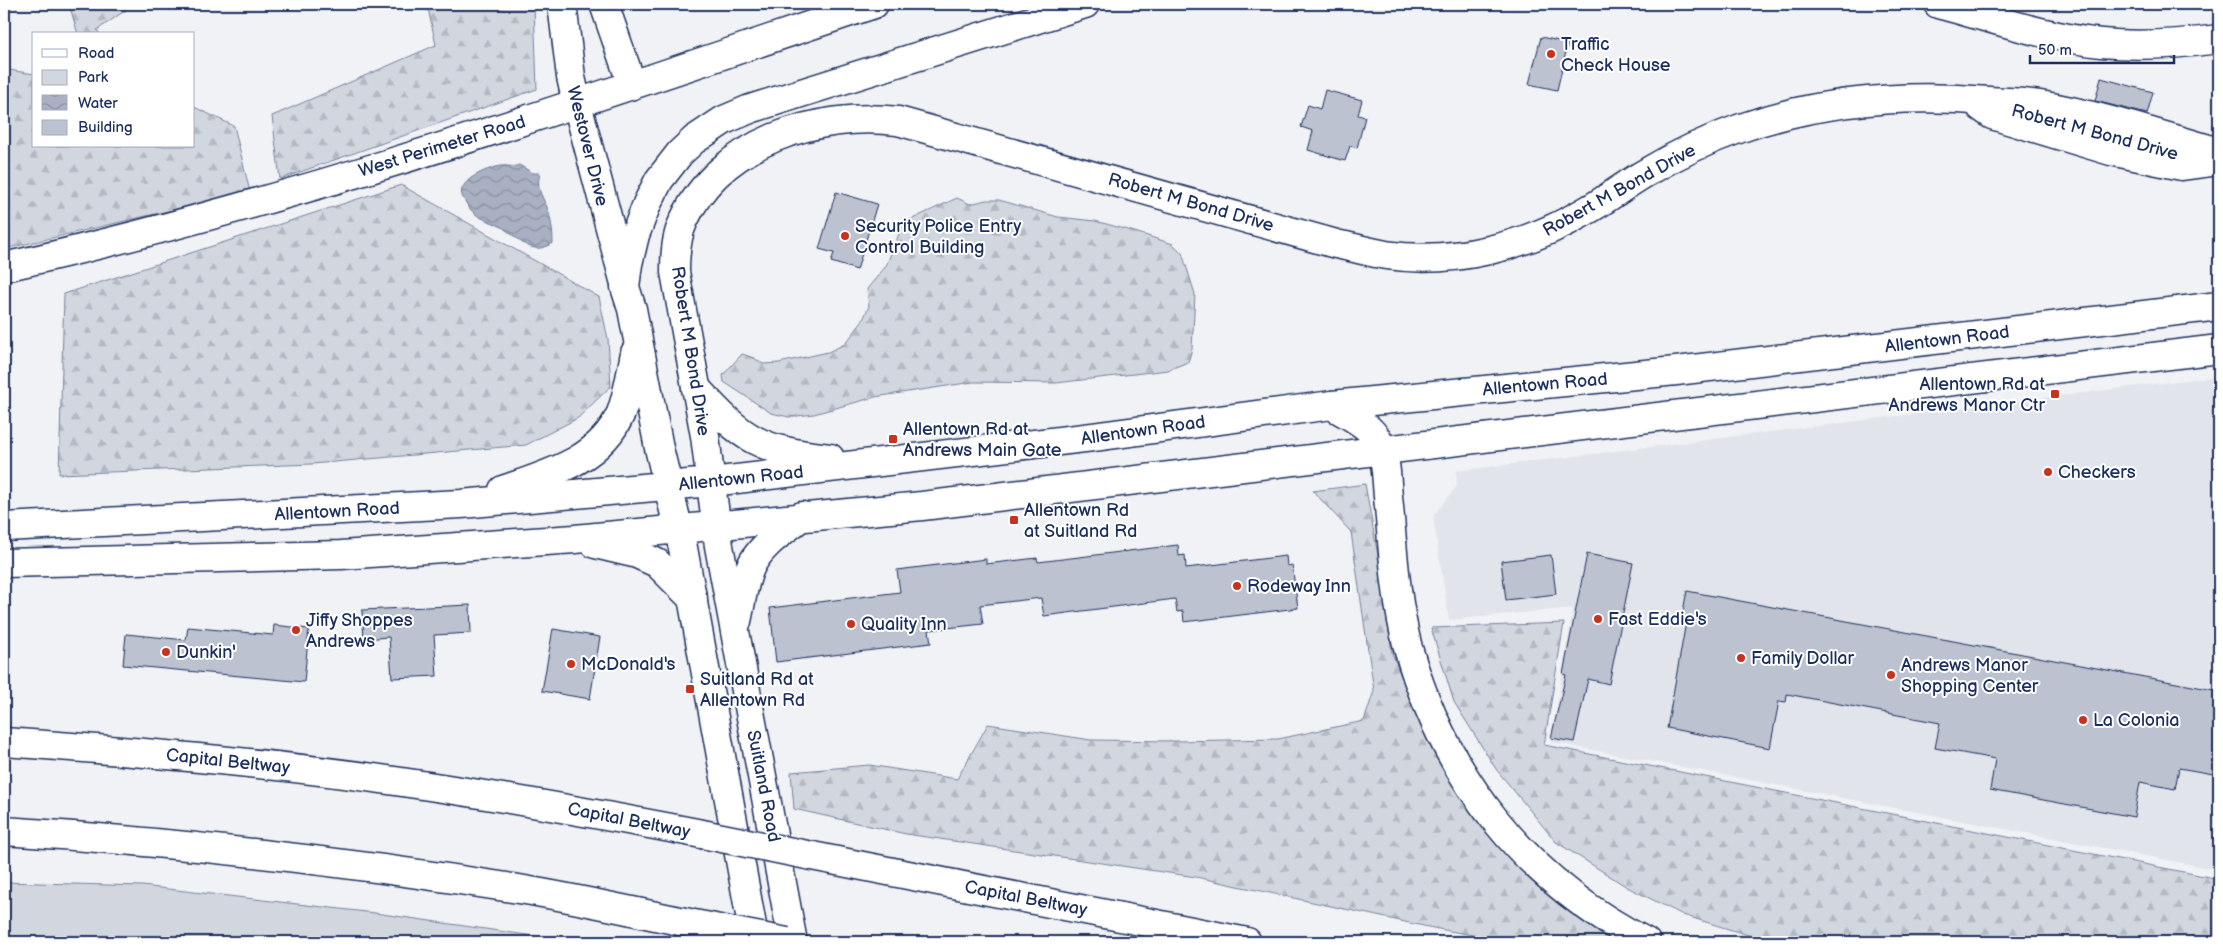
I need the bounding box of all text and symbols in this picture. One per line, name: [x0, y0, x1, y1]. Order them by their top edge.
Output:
legend: [32, 32, 195, 148]
scale bar: [2030, 32, 2174, 64]
place label: Traffic Check House: [1561, 34, 1671, 76]
text: 50 m: [2038, 41, 2072, 60]
text: Road: [78, 44, 114, 63]
marker: Traffic Check House: [1545, 48, 1557, 60]
text: Park: [78, 68, 109, 87]
street label: Westover Drive: [562, 84, 613, 209]
text: Water: [78, 94, 118, 113]
street label: Robert M Bond Drive: [2009, 100, 2181, 165]
street label: West Perimeter Road: [356, 111, 528, 182]
text: Building: [78, 118, 133, 137]
street label: Robert M Bond Drive: [1539, 140, 1700, 241]
street label: Robert M Bond Drive: [1106, 169, 1276, 236]
place label: Security Police Entry Control Building: [855, 216, 1022, 258]
marker: Security Police Entry Control Building: [839, 230, 851, 242]
street label: Robert M Bond Drive: [667, 265, 714, 438]
street label: Allentown Road: [1884, 321, 2011, 358]
street label: Allentown Road: [1482, 369, 1608, 400]
place label: Allentown Rd at Andrews Manor Ctr: [1889, 374, 2045, 416]
marker: Allentown Rd at Andrews Manor Ctr: [2049, 388, 2061, 400]
street label: Allentown Road: [1079, 411, 1207, 450]
place label: Allentown Rd at Andrews Main Gate: [903, 419, 1062, 461]
marker: Allentown Rd at Andrews Main Gate: [887, 433, 899, 445]
street label: Allentown Road: [678, 461, 805, 495]
place label: Checkers: [2058, 462, 2136, 483]
marker: Checkers: [2042, 466, 2054, 478]
street label: Allentown Road: [274, 498, 400, 525]
place label: Allentown Rd at Suitland Rd: [1024, 500, 1137, 542]
marker: Allentown Rd at Suitland Rd: [1008, 514, 1020, 526]
place label: Rodeway Inn: [1247, 576, 1351, 597]
marker: Rodeway Inn: [1231, 580, 1243, 592]
place label: Fast Eddie's: [1608, 609, 1707, 630]
place label: Jiffy Shoppes Andrews: [306, 610, 413, 652]
marker: Fast Eddie's: [1592, 613, 1604, 625]
place label: Quality Inn: [861, 614, 947, 635]
marker: Quality Inn: [845, 618, 857, 630]
marker: Jiffy Shoppes Andrews: [290, 624, 302, 636]
place label: Dunkin': [176, 642, 236, 663]
marker: Dunkin': [160, 646, 172, 658]
place label: Family Dollar: [1751, 648, 1854, 669]
marker: Family Dollar: [1735, 652, 1747, 664]
place label: McDonald's: [581, 654, 676, 675]
place label: Andrews Manor Shopping Center: [1901, 655, 2039, 697]
marker: McDonald's: [565, 658, 577, 670]
place label: Suitland Rd at Allentown Rd: [700, 669, 814, 711]
marker: Andrews Manor Shopping Center: [1885, 669, 1897, 681]
marker: Suitland Rd at Allentown Rd: [684, 683, 696, 695]
place label: La Colonia: [2093, 710, 2180, 731]
marker: La Colonia: [2077, 714, 2089, 726]
street label: Suitland Road: [742, 728, 785, 844]
street label: Capital Beltway: [165, 745, 292, 779]
street label: Capital Beltway: [566, 798, 693, 843]
street label: Capital Beltway: [963, 876, 1090, 921]

